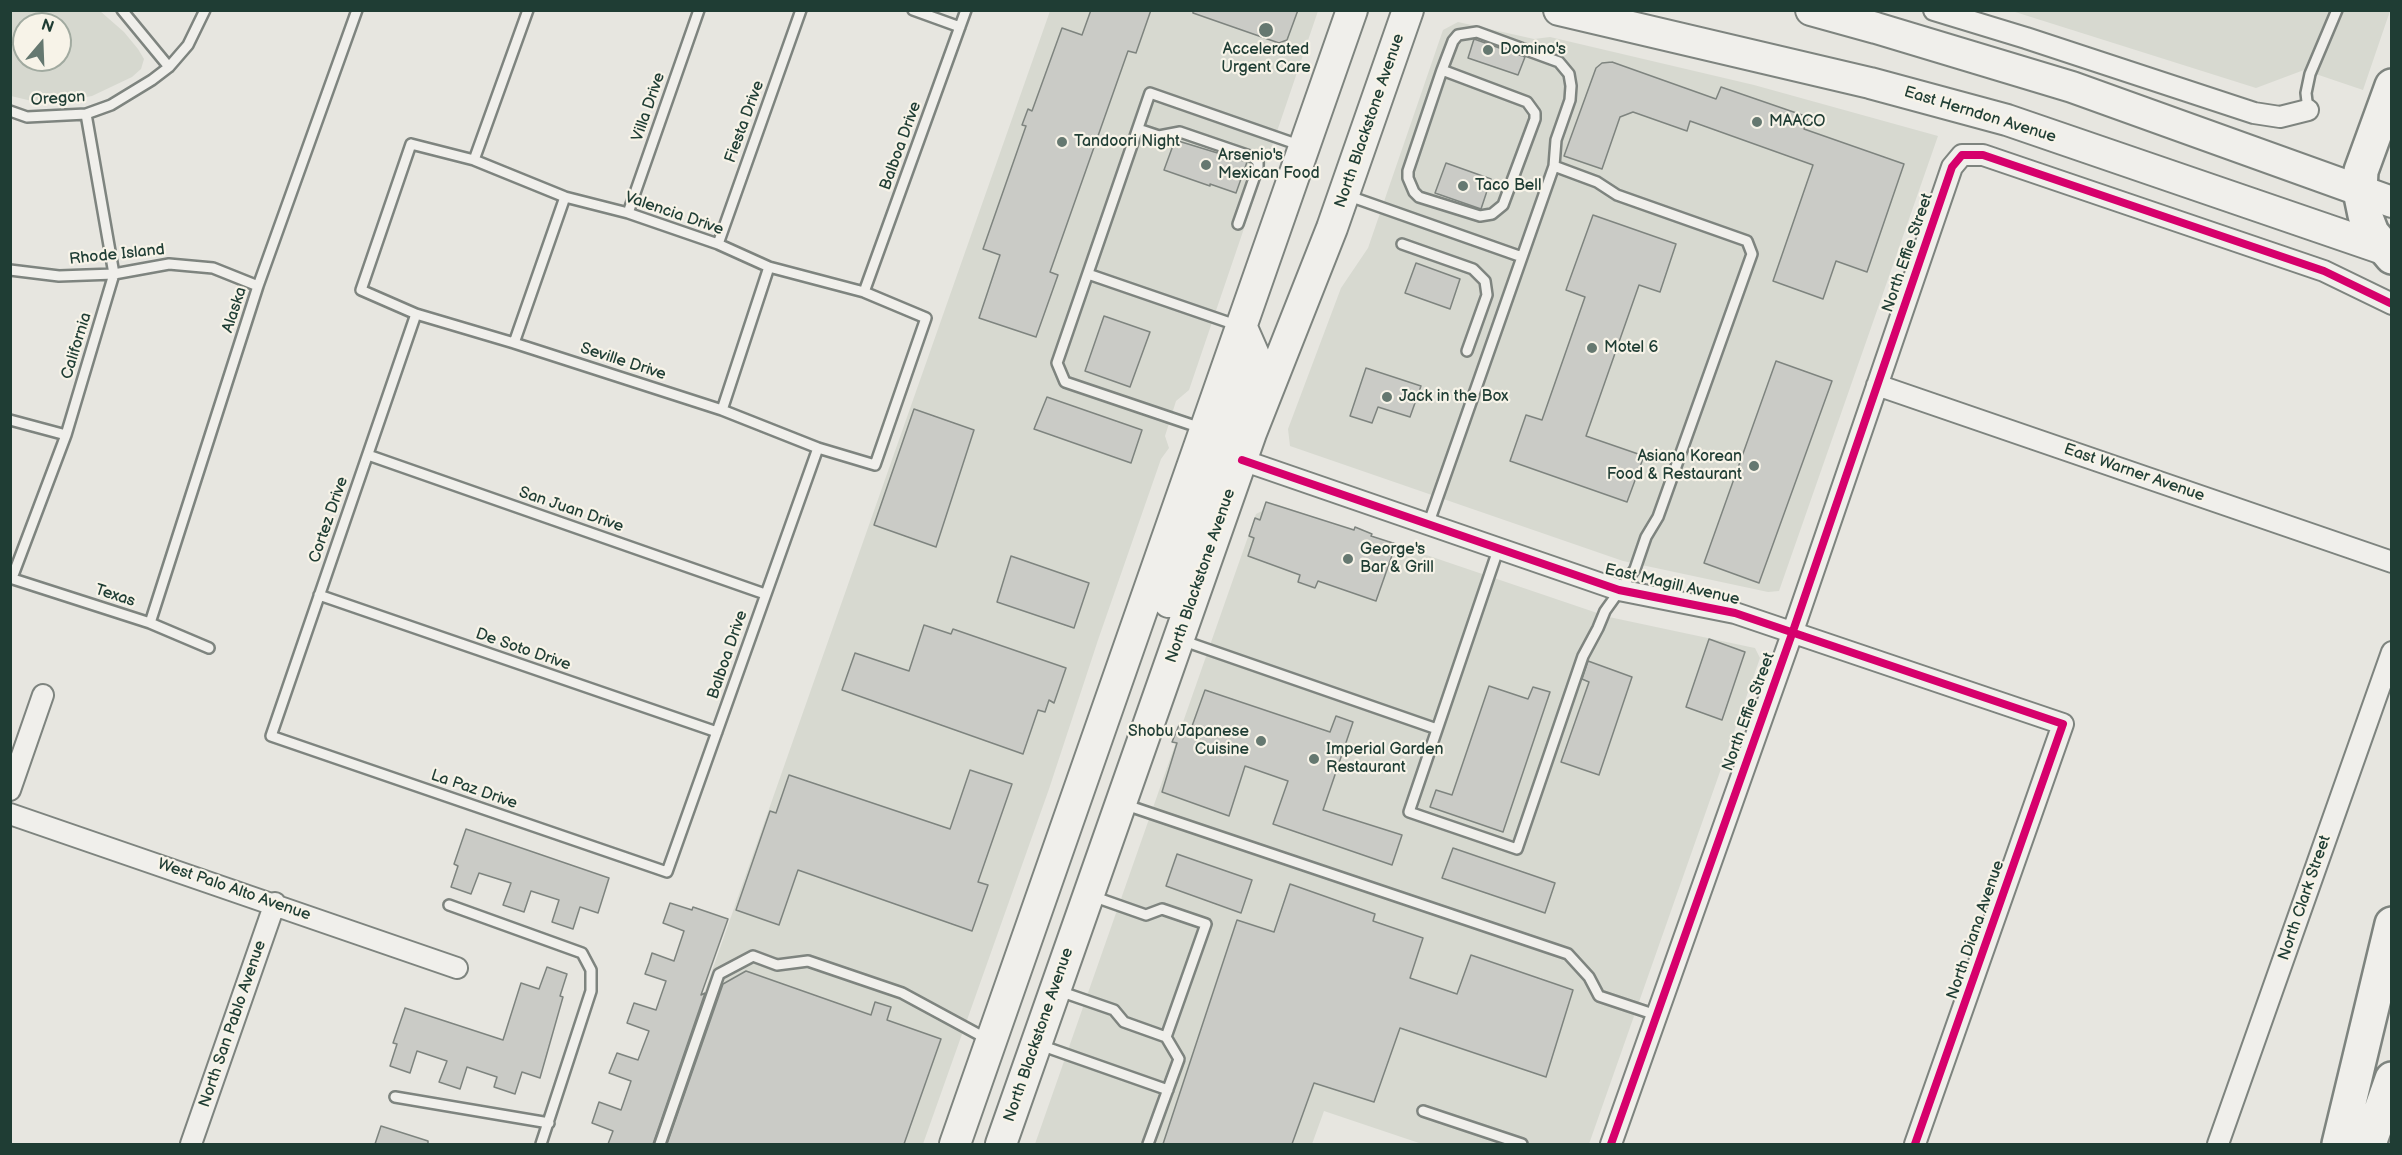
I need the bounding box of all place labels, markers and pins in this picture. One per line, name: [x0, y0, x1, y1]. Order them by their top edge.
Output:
marker: Accelerated Urgent Care: [1257, 21, 1275, 39]
place label: Accelerated Urgent Care: [1221, 40, 1311, 78]
place label: Domino's: [1500, 40, 1566, 60]
marker: Domino's: [1481, 43, 1495, 57]
place label: MAACO: [1769, 112, 1825, 132]
marker: MAACO: [1750, 115, 1764, 129]
place label: Tandoori Night: [1074, 132, 1180, 152]
marker: Tandoori Night: [1055, 135, 1069, 149]
place label: Arsenio's Mexican Food: [1218, 146, 1320, 184]
marker: Arsenio's Mexican Food: [1199, 158, 1213, 172]
place label: Taco Bell: [1475, 176, 1541, 196]
marker: Taco Bell: [1456, 179, 1470, 193]
place label: Motel 6: [1604, 338, 1658, 358]
marker: Motel 6: [1585, 341, 1599, 355]
place label: Jack in the Box: [1399, 387, 1508, 407]
marker: Jack in the Box: [1380, 390, 1394, 404]
place label: Asiana Korean Food & Restaurant: [1607, 447, 1742, 485]
marker: Asiana Korean Food & Restaurant: [1747, 459, 1761, 473]
place label: George's Bar & Grill: [1360, 540, 1434, 578]
marker: George's Bar & Grill: [1341, 552, 1355, 566]
place label: Shobu Japanese Cuisine: [1128, 722, 1249, 760]
marker: Shobu Japanese Cuisine: [1254, 734, 1268, 748]
place label: Imperial Garden Restaurant: [1326, 740, 1444, 778]
marker: Imperial Garden Restaurant: [1307, 752, 1321, 766]

